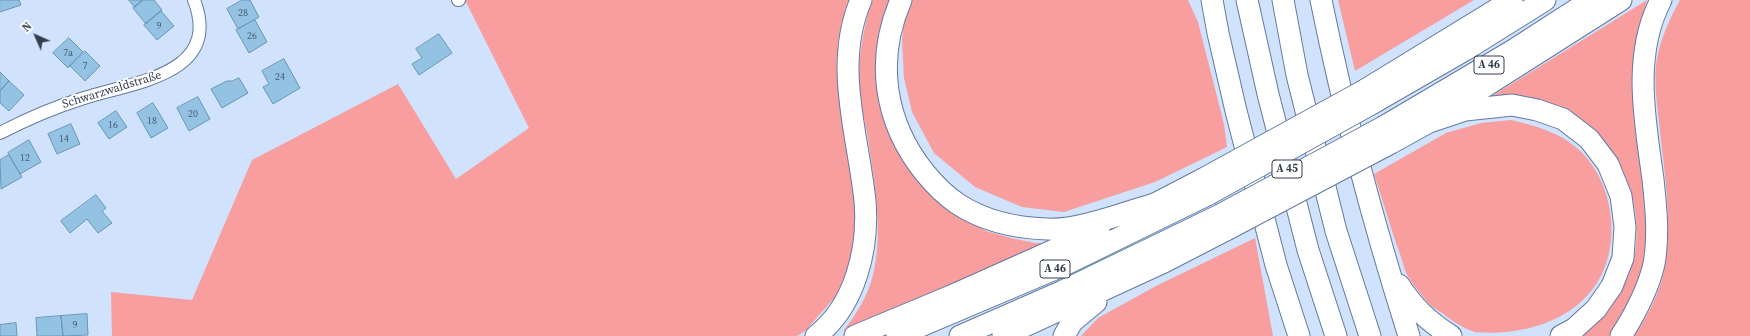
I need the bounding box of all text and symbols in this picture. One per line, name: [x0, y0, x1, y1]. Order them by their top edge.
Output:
house number: 28: [238, 7, 248, 19]
north arrow: [16, 16, 56, 56]
text: N: [19, 19, 35, 35]
house number: 9: [157, 20, 161, 32]
house number: 26: [247, 30, 257, 42]
house number: 7a: [63, 47, 73, 59]
road number: A 46: [1474, 56, 1504, 74]
house number: 7: [83, 60, 87, 72]
street label: Schwarzwaldstraße: [61, 68, 163, 112]
house number: 24: [275, 71, 285, 83]
house number: 20: [188, 108, 198, 120]
house number: 18: [147, 115, 157, 127]
house number: 16: [108, 119, 118, 131]
house number: 14: [59, 133, 69, 145]
house number: 12: [20, 152, 30, 164]
road number: A 45: [1272, 160, 1302, 178]
road number: A 46: [1040, 260, 1070, 278]
house number: 9: [73, 319, 77, 331]

